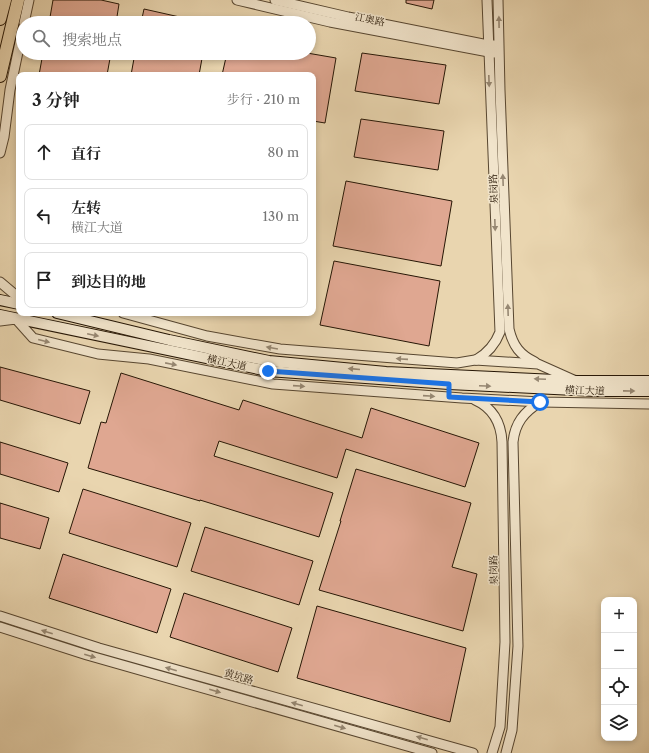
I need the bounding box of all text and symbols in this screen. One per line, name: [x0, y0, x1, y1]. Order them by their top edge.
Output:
street label: 江奥路: [354, 10, 386, 29]
one-way arrow: [496, 15, 502, 28]
search box: [16, 16, 316, 60]
icon: search: [30, 27, 52, 49]
text: 搜索地点: [62, 30, 122, 49]
one-way arrow: [486, 75, 492, 88]
text: 3 分钟: [32, 90, 80, 110]
text: 步行 · 210 m: [227, 91, 300, 107]
icon: ahead: [33, 141, 55, 163]
text: 直行: [71, 144, 101, 163]
text: 80 m: [267, 144, 299, 160]
street label: 泉岗路: [486, 174, 501, 204]
one-way arrow: [500, 174, 507, 186]
text: 左转: [71, 198, 101, 217]
icon: left: [33, 205, 55, 227]
text: 130 m: [263, 208, 299, 224]
text: 横江大道: [71, 219, 123, 235]
one-way arrow: [492, 219, 499, 231]
icon: arrive: [33, 269, 55, 291]
text: 到达目的地: [71, 272, 146, 291]
one-way arrow: [505, 304, 512, 316]
one-way arrow: [87, 332, 99, 338]
one-way arrow: [38, 338, 50, 344]
one-way arrow: [266, 345, 279, 351]
street label: 横江大道: [206, 352, 248, 373]
one-way arrow: [396, 355, 408, 362]
one-way arrow: [165, 361, 178, 367]
route end: [259, 362, 277, 380]
one-way arrow: [348, 366, 360, 373]
one-way arrow: [534, 376, 546, 383]
one-way arrow: [293, 383, 305, 390]
one-way arrow: [479, 383, 492, 389]
street label: 横江大道: [565, 383, 605, 398]
one-way arrow: [623, 388, 636, 394]
one-way arrow: [423, 392, 435, 399]
route start: [531, 393, 549, 411]
street label: 泉岗路: [487, 555, 500, 585]
map controls: [601, 597, 637, 741]
button: +: [601, 597, 637, 633]
one-way arrow: [40, 629, 52, 635]
button: −: [601, 633, 637, 669]
one-way arrow: [85, 653, 97, 659]
one-way arrow: [165, 665, 178, 671]
street label: 黄坑路: [223, 666, 255, 687]
button: locate: [601, 669, 637, 705]
one-way arrow: [210, 688, 222, 694]
one-way arrow: [290, 700, 303, 706]
button: layers: [601, 705, 637, 741]
one-way arrow: [335, 724, 347, 730]
one-way arrow: [416, 735, 428, 741]

